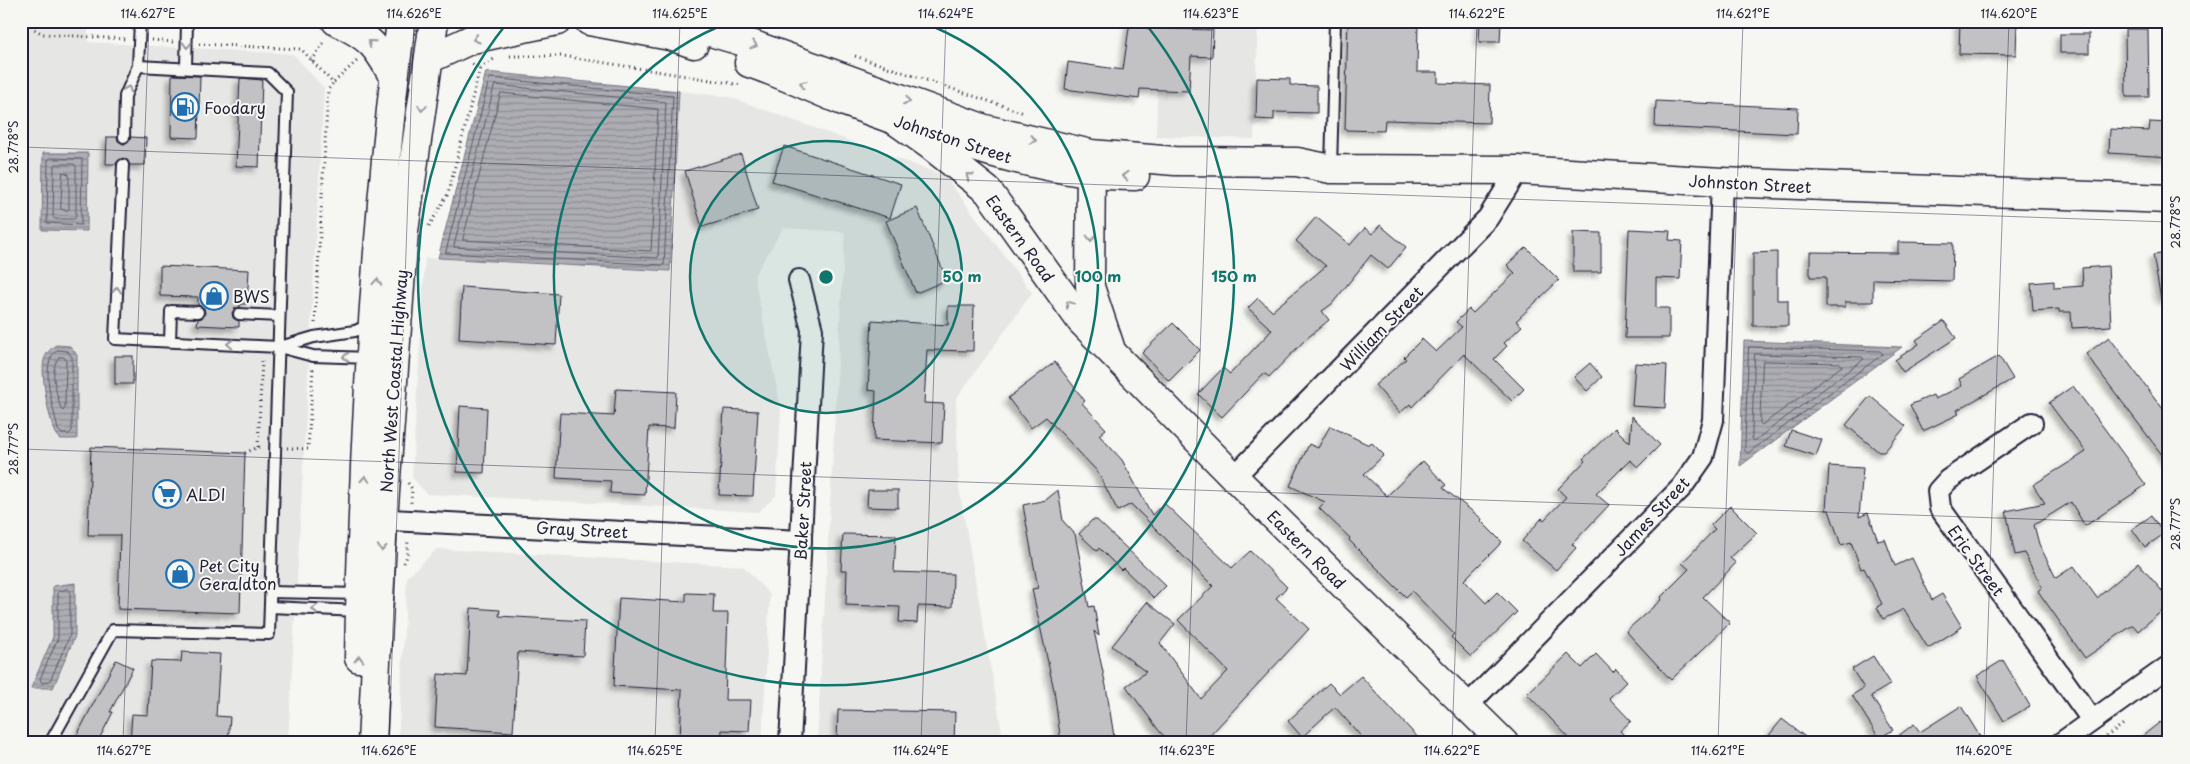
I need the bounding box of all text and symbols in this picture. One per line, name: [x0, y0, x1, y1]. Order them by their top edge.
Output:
text: 114.627°E: [120, 4, 176, 22]
text: 114.626°E: [386, 4, 442, 22]
text: 114.625°E: [652, 4, 708, 22]
text: 114.624°E: [918, 4, 974, 22]
text: 114.623°E: [1183, 4, 1239, 22]
text: 114.622°E: [1449, 4, 1505, 22]
text: 114.621°E: [1716, 4, 1770, 22]
text: 114.620°E: [1981, 4, 2037, 22]
one-way arrow: [471, 33, 480, 44]
one-way arrow: [749, 39, 757, 49]
one-way arrow: [368, 40, 377, 49]
one-way arrow: [181, 41, 192, 49]
one-way arrow: [799, 80, 808, 91]
one-way arrow: [122, 85, 133, 94]
fuel station icon: Foodary: [170, 92, 200, 122]
place label: Foodary: [204, 95, 266, 119]
one-way arrow: [902, 95, 910, 105]
one-way arrow: [417, 104, 428, 112]
street label: Johnston Street: [891, 108, 1016, 169]
text: 28.778°S: [4, 120, 22, 174]
one-way arrow: [1028, 135, 1036, 145]
street label: Johnston Street: [1688, 168, 1812, 198]
one-way arrow: [1121, 170, 1129, 181]
one-way arrow: [966, 174, 975, 182]
street label: Eastern Road: [981, 189, 1061, 287]
text: 28.778°S: [2166, 195, 2184, 249]
one-way arrow: [1086, 234, 1096, 242]
text: 50 m: [943, 264, 981, 287]
text: 100 m: [1075, 264, 1121, 287]
text: 150 m: [1211, 264, 1257, 287]
centre of rings: [817, 268, 835, 286]
street label: North West Coastal Highway: [373, 269, 413, 493]
one-way arrow: [371, 278, 382, 286]
street label: William Street: [1334, 279, 1428, 376]
shop icon: BWS: [199, 281, 229, 311]
place label: BWS: [233, 284, 270, 308]
one-way arrow: [112, 286, 123, 294]
one-way arrow: [1066, 300, 1075, 310]
one-way arrow: [226, 339, 234, 350]
one-way arrow: [342, 352, 350, 363]
text: 28.777°S: [4, 423, 22, 475]
street label: Baker Street: [787, 460, 817, 561]
street label: James Street: [1608, 470, 1695, 561]
one-way arrow: [360, 475, 371, 483]
supermarket icon: ALDI: [152, 479, 182, 509]
place label: ALDI: [186, 482, 226, 506]
text: 28.777°S: [2166, 498, 2184, 550]
street label: Eastern Road: [1262, 504, 1352, 594]
street label: Gray Street: [536, 515, 629, 543]
street label: Eric Street: [1943, 520, 2011, 601]
one-way arrow: [377, 544, 387, 552]
place label: Pet City Geraldton: [199, 553, 277, 595]
shop icon: Pet City Geraldton: [165, 559, 195, 589]
one-way arrow: [311, 604, 318, 614]
one-way arrow: [353, 655, 364, 663]
text: 114.627°E: [96, 741, 152, 759]
text: 114.626°E: [361, 741, 417, 759]
text: 114.625°E: [627, 741, 683, 759]
text: 114.624°E: [893, 741, 949, 759]
text: 114.623°E: [1159, 741, 1215, 759]
text: 114.622°E: [1424, 741, 1480, 759]
text: 114.621°E: [1691, 741, 1745, 759]
text: 114.620°E: [1956, 741, 2012, 759]

